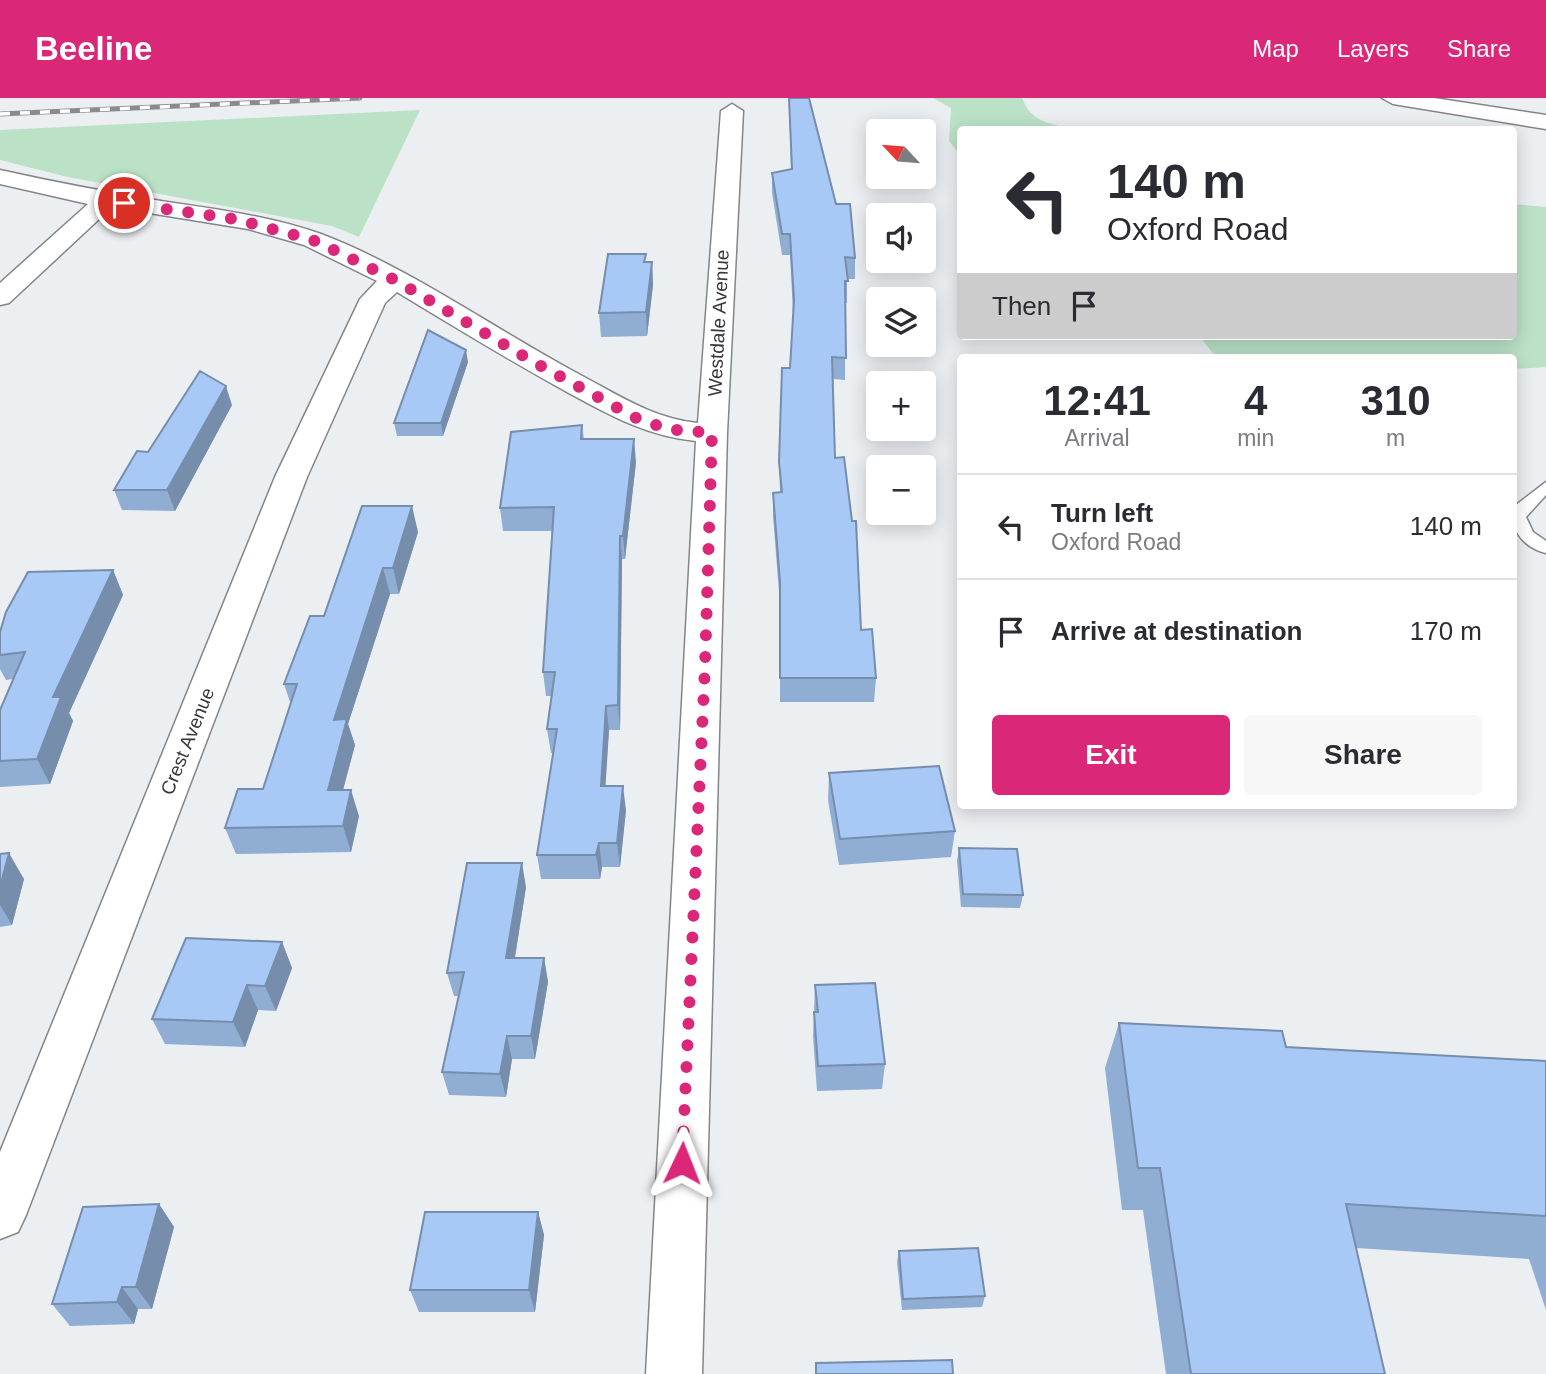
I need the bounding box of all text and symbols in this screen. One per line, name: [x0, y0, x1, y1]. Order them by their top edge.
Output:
text: Beeline: [35, 30, 152, 67]
text: Map: [1252, 35, 1299, 62]
text: Layers: [1337, 35, 1409, 62]
text: Share: [1447, 35, 1511, 62]
north arrow: [866, 119, 936, 189]
map controls: [866, 119, 936, 525]
icon: left: [992, 154, 1083, 245]
text: 140 m: [1107, 154, 1246, 208]
pin: [94, 173, 154, 233]
icon: arrive: [105, 184, 143, 222]
button: sound: [866, 203, 936, 273]
text: Oxford Road: [1107, 211, 1288, 247]
street label: Westdale Avenue: [704, 249, 733, 397]
button: layers: [866, 287, 936, 357]
icon: arrive: [1065, 287, 1103, 325]
text: Then: [992, 291, 1051, 321]
button: +: [866, 371, 936, 441]
text: 12:41: [1043, 377, 1151, 424]
text: 4: [1244, 377, 1267, 424]
text: 310: [1361, 377, 1431, 424]
text: Arrival: [1064, 425, 1130, 451]
text: min: [1237, 425, 1274, 451]
text: m: [1386, 425, 1405, 451]
button: −: [866, 455, 936, 525]
text: Turn left: [1051, 498, 1153, 528]
icon: left: [992, 508, 1030, 546]
text: 140 m: [1410, 511, 1482, 541]
text: Oxford Road: [1051, 529, 1181, 555]
icon: arrive: [992, 613, 1030, 651]
text: Arrive at destination: [1051, 616, 1302, 646]
text: 170 m: [1410, 616, 1482, 646]
street label: Crest Avenue: [156, 685, 219, 798]
button: Exit: [992, 715, 1230, 795]
button: Share: [1244, 715, 1482, 795]
position arrow: [645, 1126, 719, 1200]

